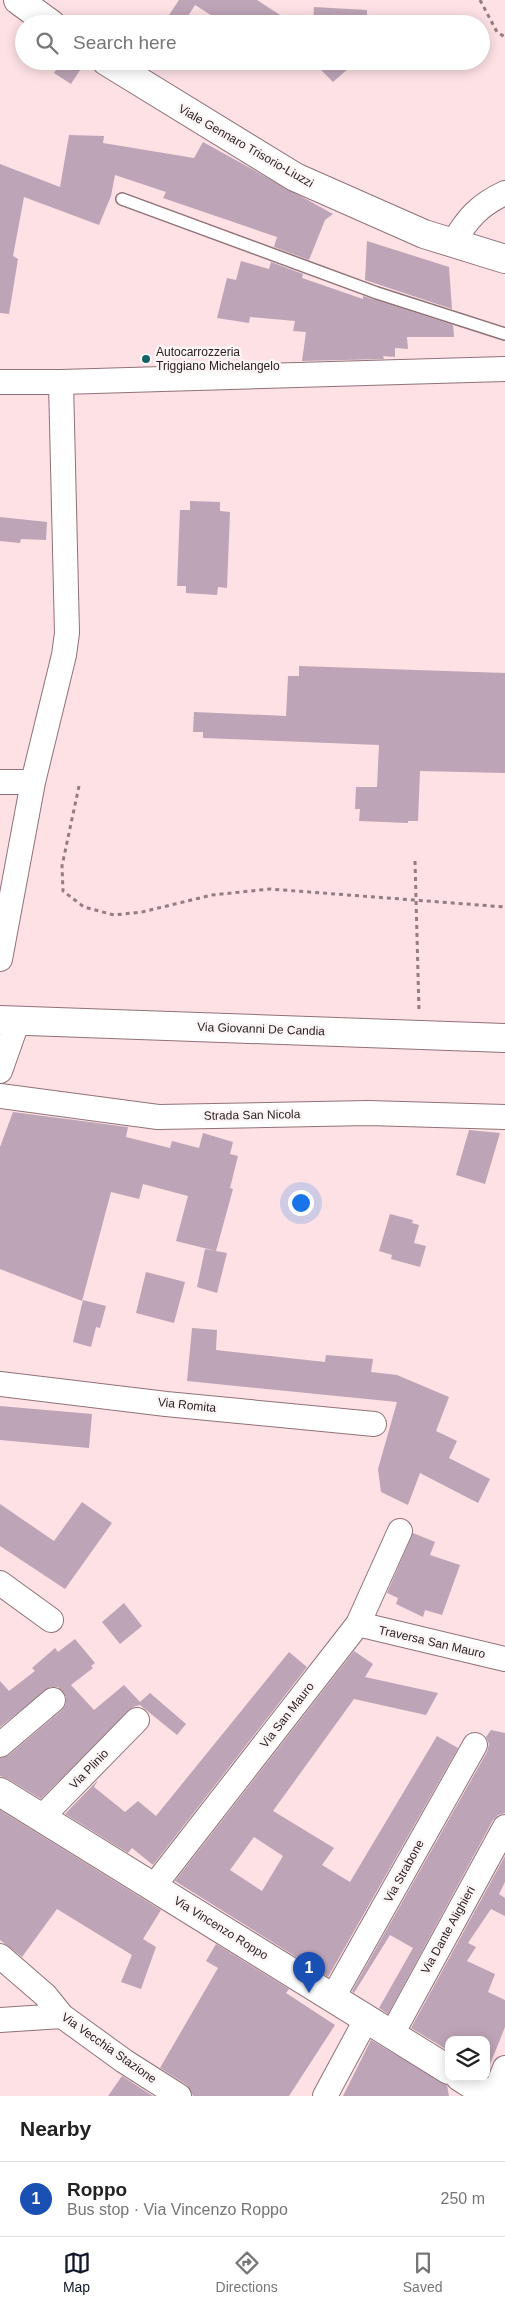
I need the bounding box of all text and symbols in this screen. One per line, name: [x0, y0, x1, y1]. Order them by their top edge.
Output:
search box: [15, 15, 490, 70]
icon: search: [33, 29, 61, 57]
text: Search here: [73, 32, 177, 53]
street label: Viale Gennaro Trisorio-Liuzzi: [176, 101, 316, 191]
place label: Autocarrozzeria Triggiano Michelangelo: [156, 345, 280, 373]
marker: Autocarrozzeria Triggiano Michelangelo: [140, 353, 152, 365]
street label: Via Giovanni De Candia: [197, 1020, 325, 1038]
street label: Strada San Nicola: [204, 1107, 301, 1123]
your location: [288, 1190, 314, 1216]
street label: Via Romita: [157, 1395, 217, 1415]
street label: Traversa San Mauro: [377, 1623, 487, 1661]
street label: Via San Mauro: [257, 1679, 317, 1751]
street label: Via Plinio: [67, 1746, 112, 1792]
street label: Via Strabone: [381, 1837, 427, 1905]
street label: Via Dante Alighieri: [418, 1884, 478, 1976]
street label: Via Vincenzo Roppo: [171, 1893, 271, 1963]
pin: 1: [293, 1952, 325, 1993]
street label: Via Vecchia Stazione: [59, 2010, 159, 2086]
map controls: [445, 2036, 490, 2081]
button: layers: [445, 2036, 490, 2081]
text: Nearby: [20, 2117, 91, 2140]
text: Roppo: [67, 2179, 127, 2200]
text: 1: [32, 2190, 40, 2207]
text: 250 m: [441, 2190, 485, 2207]
text: Bus stop · Via Vincenzo Roppo: [67, 2201, 288, 2218]
tab: Map: [63, 2249, 91, 2295]
tab: Directions: [216, 2249, 278, 2295]
tab: Saved: [403, 2249, 442, 2295]

